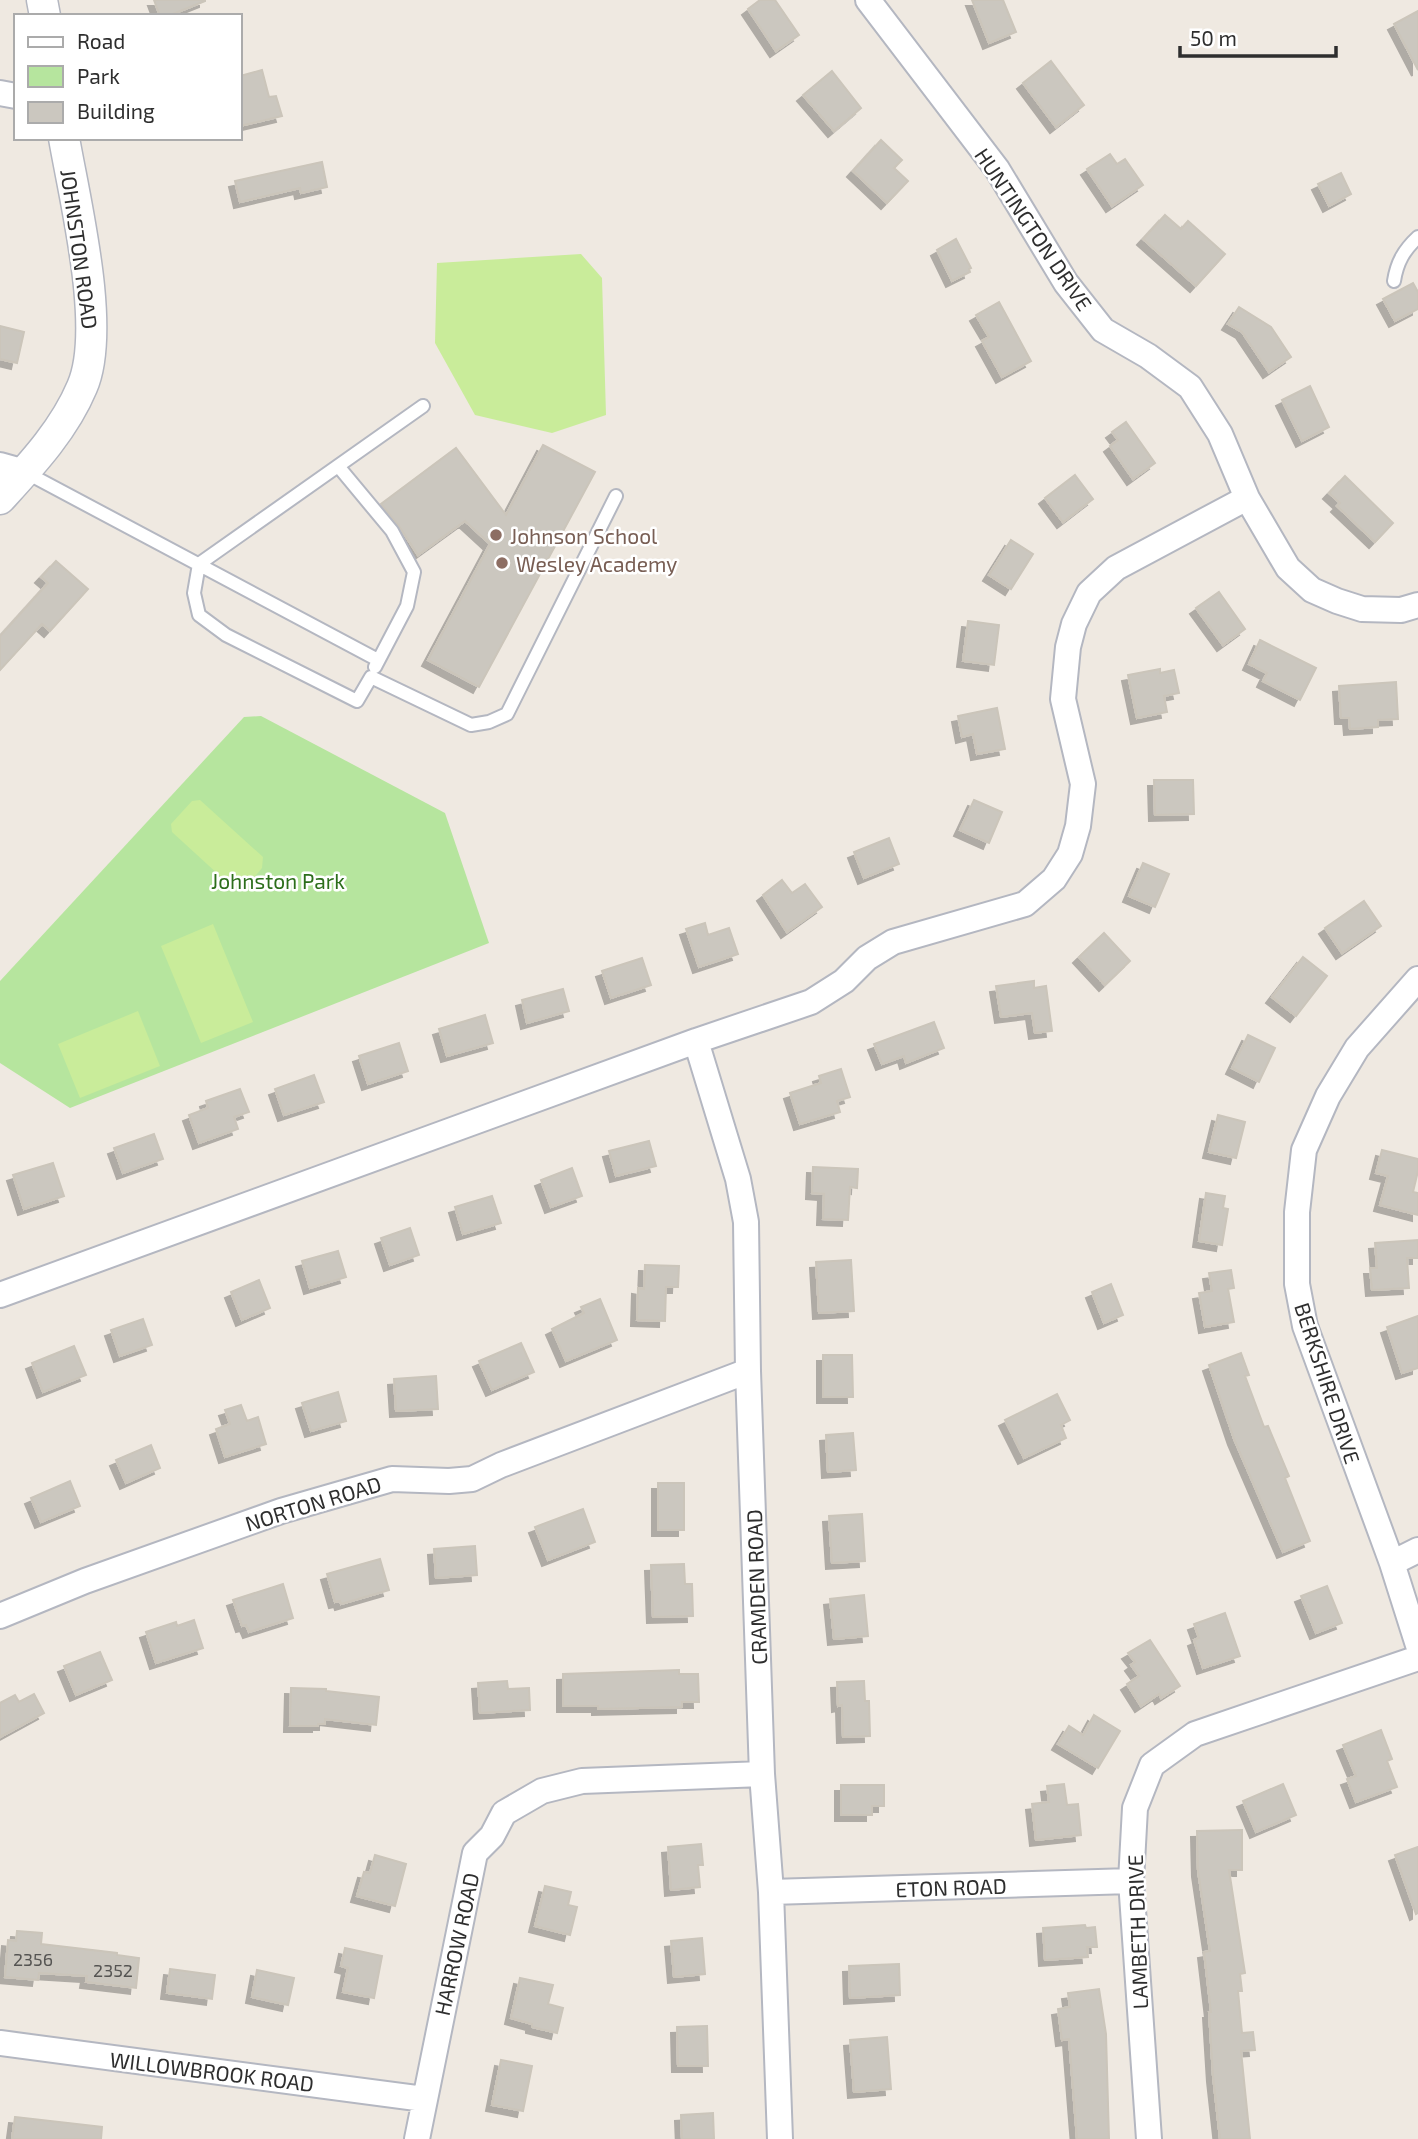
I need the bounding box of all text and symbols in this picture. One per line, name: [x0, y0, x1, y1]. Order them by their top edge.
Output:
legend: [14, 14, 242, 140]
scale bar: [1180, 14, 1336, 58]
text: 50 m: [1190, 25, 1237, 50]
text: Road: [77, 28, 125, 53]
text: Park: [77, 63, 120, 88]
text: Building: [77, 98, 155, 123]
street label: HUNTINGTON DRIVE: [970, 143, 1098, 315]
street label: JOHNSTON ROAD: [56, 167, 104, 331]
place label: Johnson School: [510, 523, 658, 548]
marker: Johnson School: [488, 527, 504, 543]
place label: Wesley Academy: [516, 551, 677, 576]
marker: Wesley Academy: [494, 555, 510, 571]
park label: Johnston Park: [211, 868, 345, 893]
street label: BERKSHIRE DRIVE: [1290, 1299, 1366, 1467]
street label: NORTON ROAD: [242, 1470, 384, 1536]
street label: CRAMDEN ROAD: [741, 1509, 771, 1665]
street label: LAMBETH DRIVE: [1122, 1854, 1152, 2010]
street label: HARROW ROAD: [429, 1870, 483, 2018]
street label: ETON ROAD: [895, 1873, 1007, 1901]
house number: 2356: [13, 1948, 53, 1970]
house number: 2352: [93, 1959, 133, 1981]
street label: WILLOWBROOK ROAD: [109, 2046, 315, 2096]

